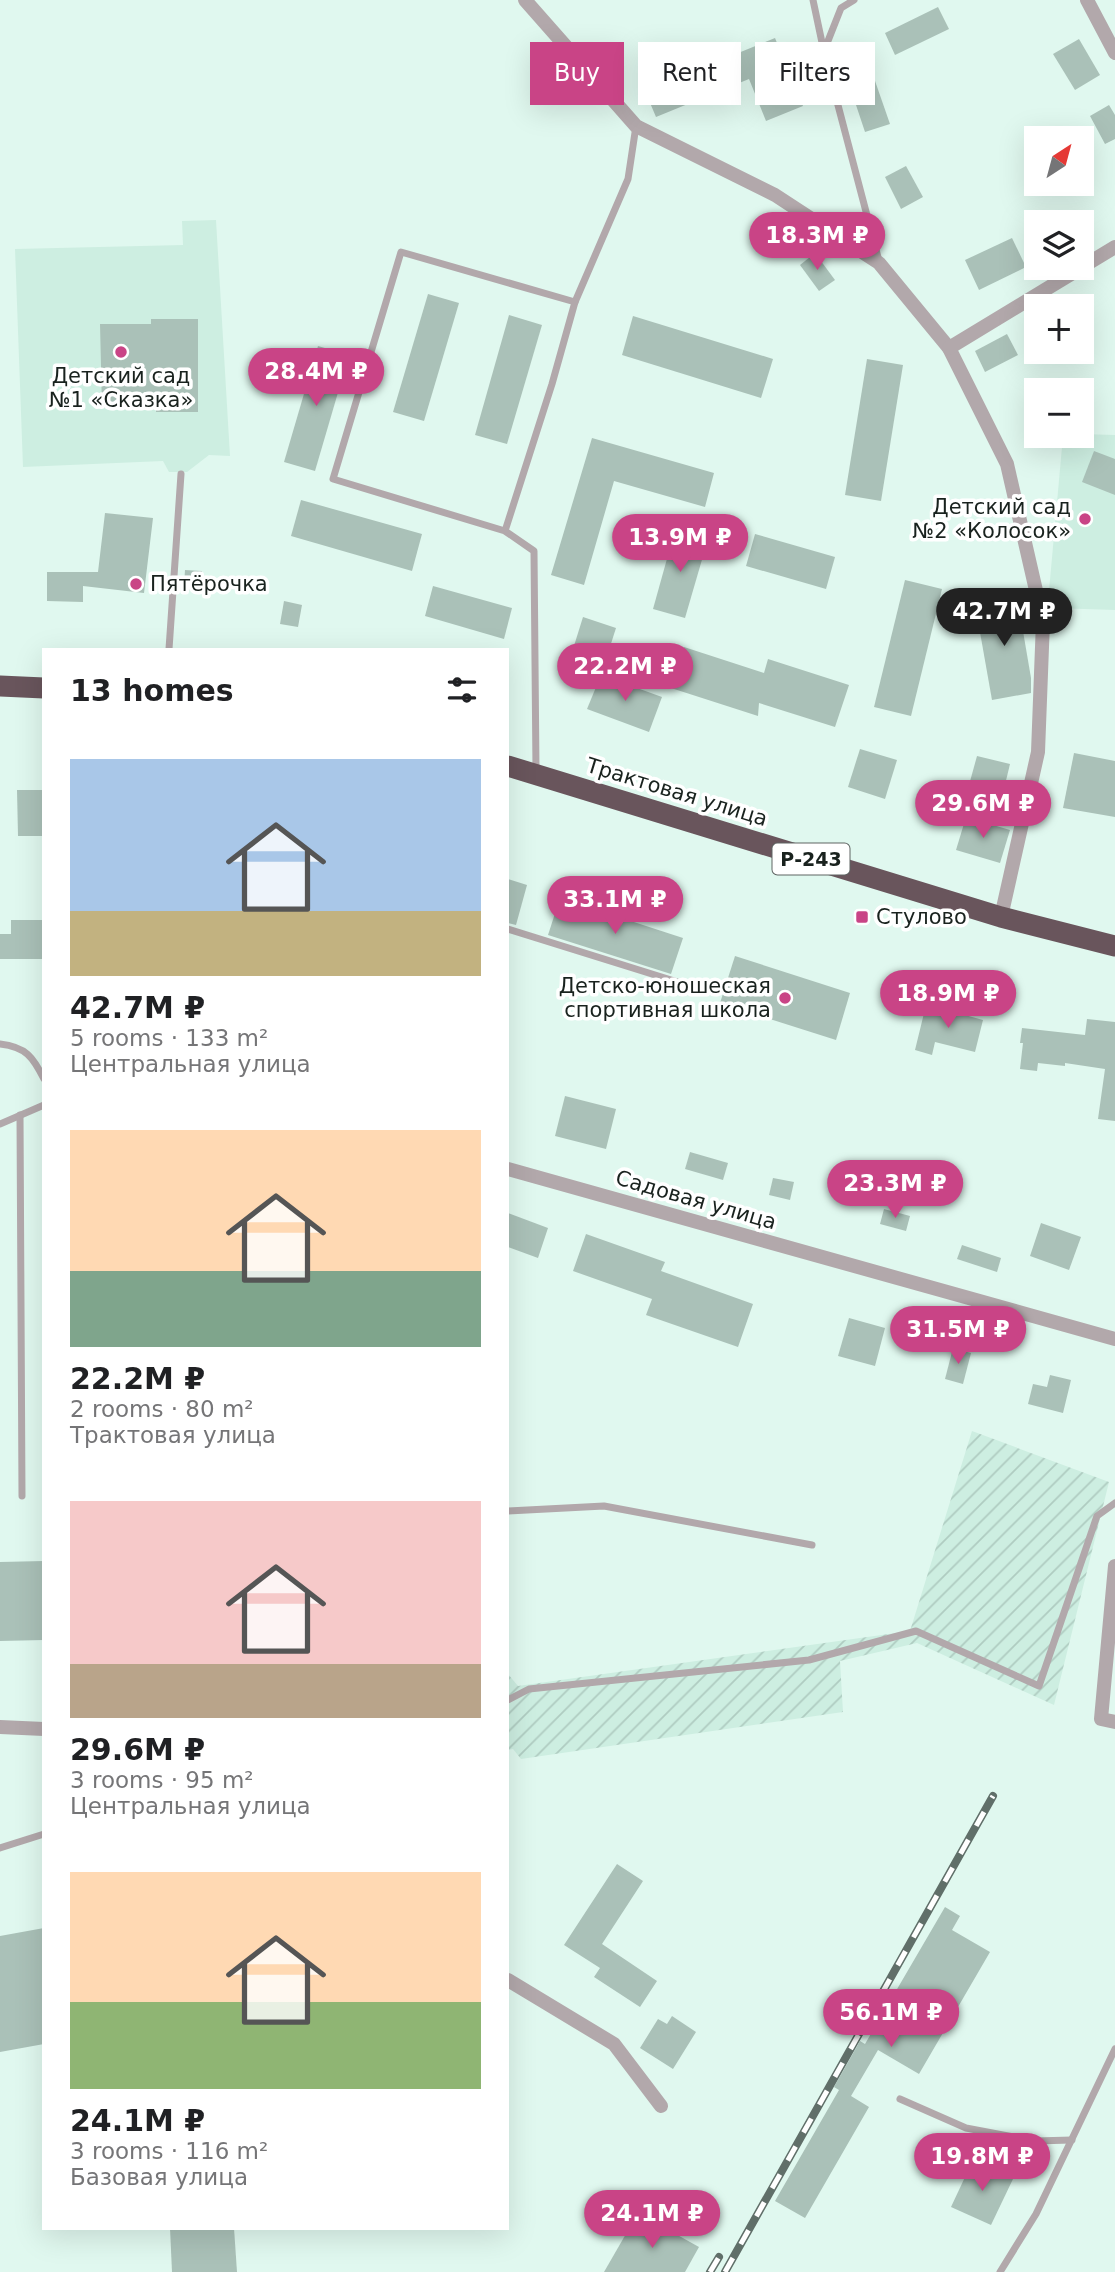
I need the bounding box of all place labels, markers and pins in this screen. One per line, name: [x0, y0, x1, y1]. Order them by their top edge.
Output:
pin: 18.3M ₽: [752, 212, 882, 272]
marker: Детский сад №1 «Сказка»: [113, 344, 129, 360]
pin: 28.4M ₽: [251, 348, 381, 408]
place label: Детский сад №1 «Сказка»: [49, 364, 193, 412]
place label: Детский сад №2 «Колосок»: [912, 495, 1071, 543]
marker: Детский сад №2 «Колосок»: [1077, 511, 1093, 527]
pin: 13.9M ₽: [615, 514, 745, 574]
place label: Пятёрочка: [150, 572, 268, 596]
marker: Пятёрочка: [128, 576, 144, 592]
pin: 42.7M ₽: [939, 588, 1069, 648]
pin: 22.2M ₽: [560, 644, 690, 703]
pin: 29.6M ₽: [918, 780, 1048, 840]
pin: 33.1M ₽: [550, 876, 680, 936]
place label: Стулово: [876, 905, 967, 929]
marker: Стулово: [854, 909, 870, 925]
pin: 18.9M ₽: [883, 970, 1013, 1030]
place label: Детско-юношеская спортивная школа: [559, 974, 771, 1022]
marker: Детско-юношеская спортивная школа: [777, 990, 793, 1006]
pin: 23.3M ₽: [830, 1160, 960, 1220]
pin: 31.5M ₽: [893, 1306, 1023, 1366]
pin: 56.1M ₽: [826, 1990, 956, 2049]
pin: 19.8M ₽: [917, 2134, 1047, 2193]
pin: 24.1M ₽: [587, 2190, 717, 2250]

